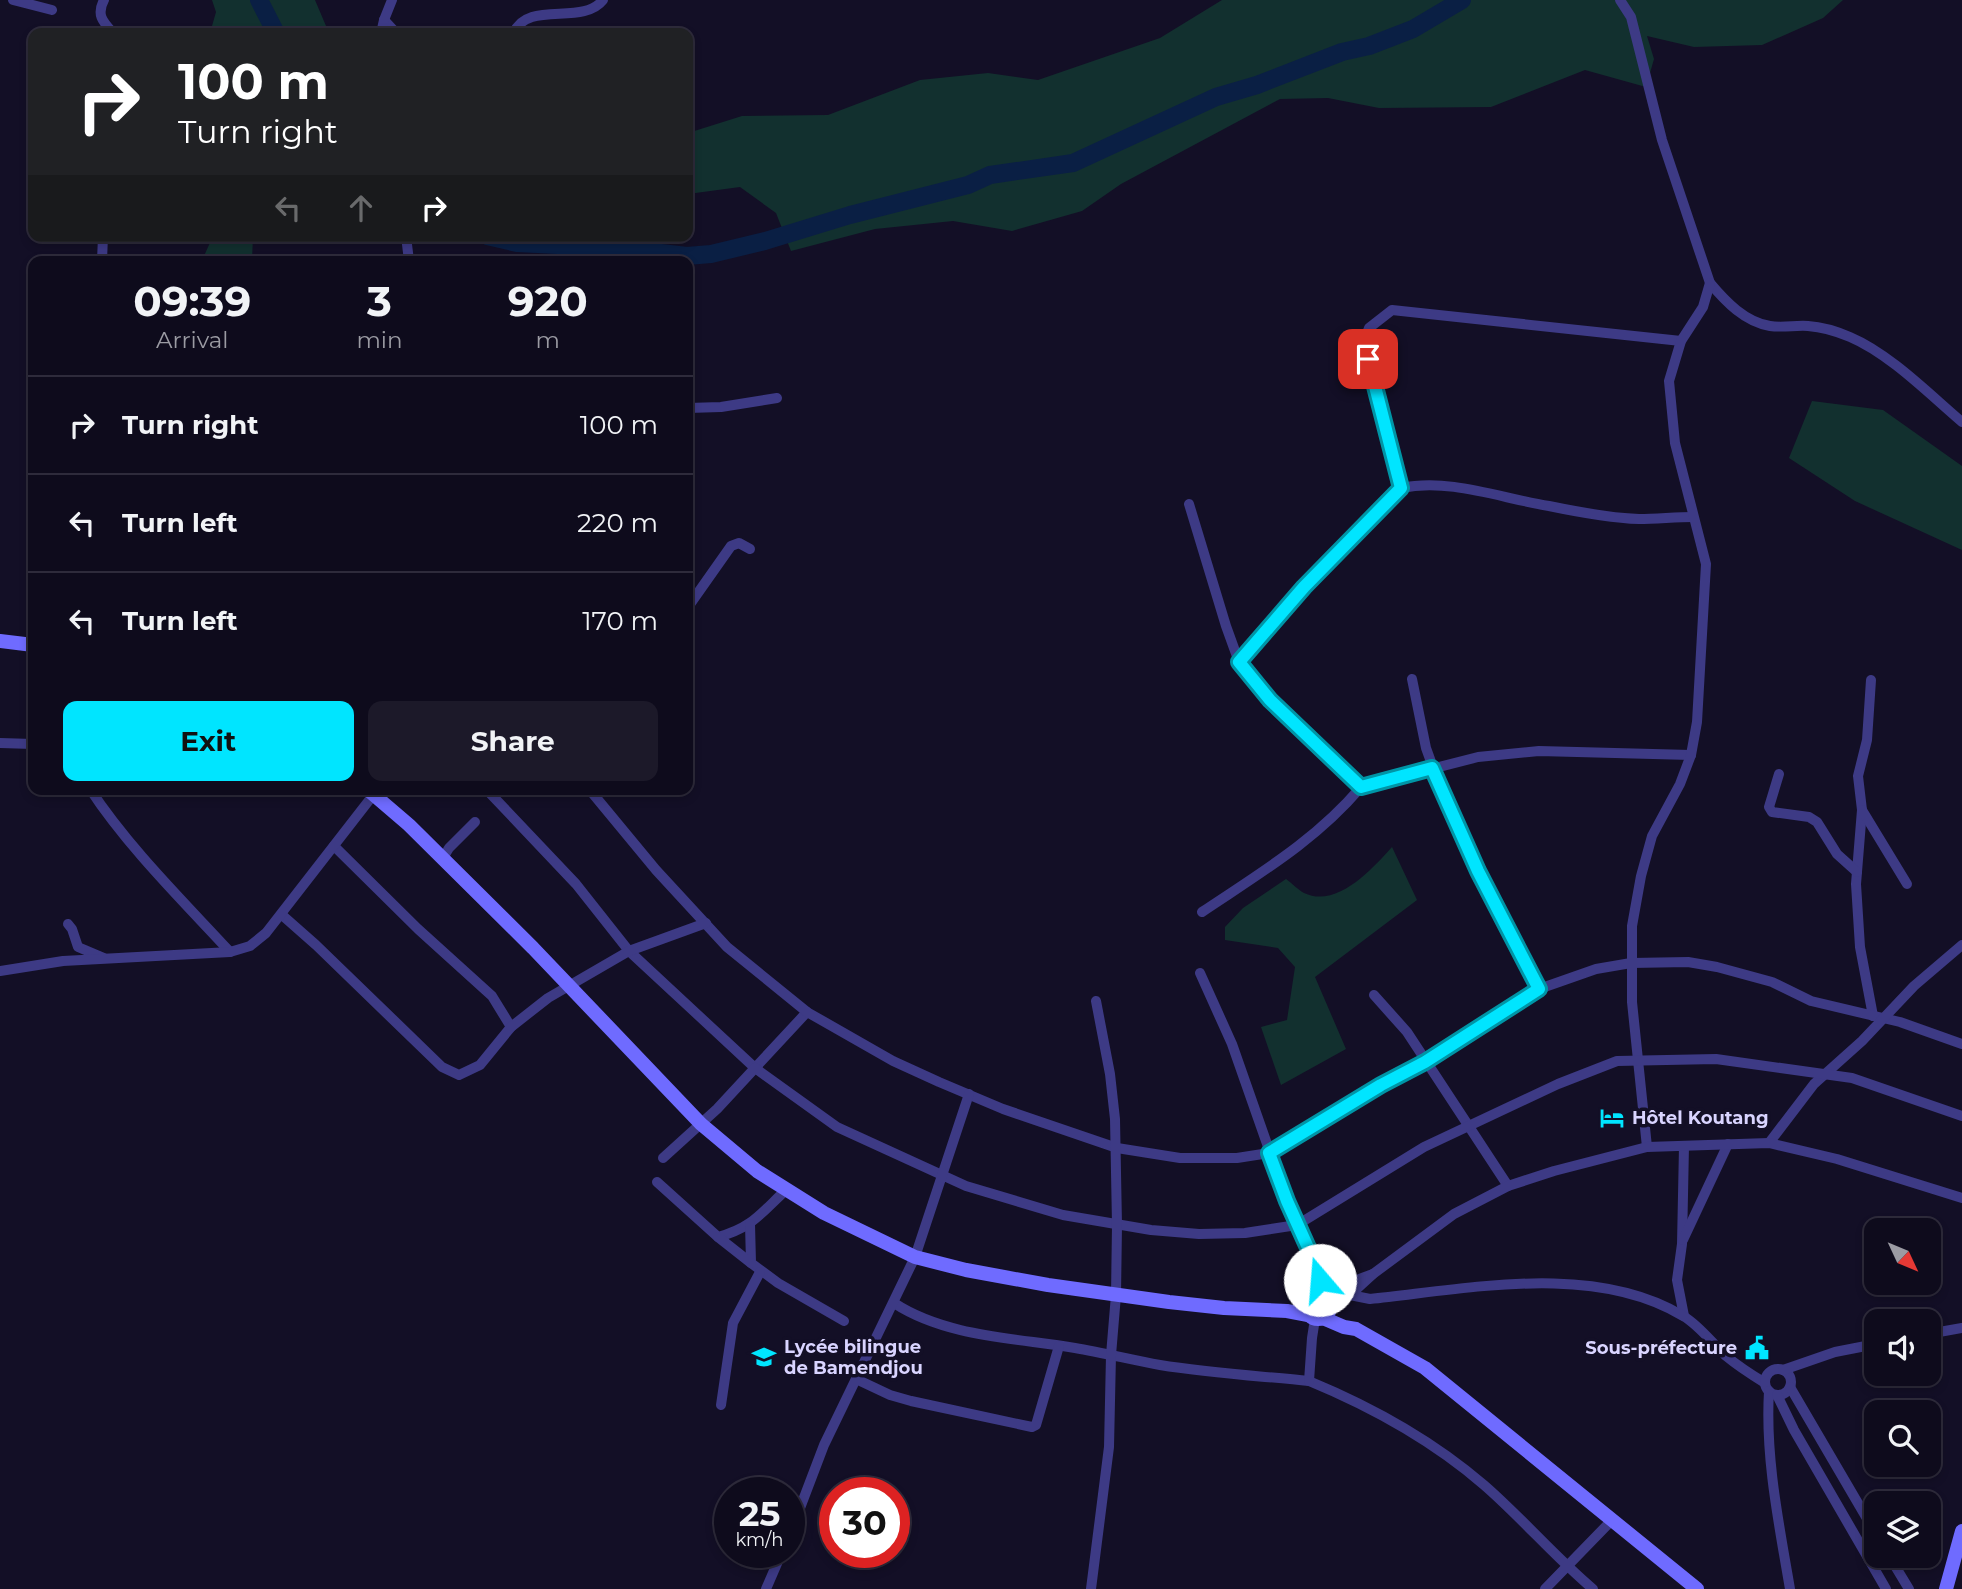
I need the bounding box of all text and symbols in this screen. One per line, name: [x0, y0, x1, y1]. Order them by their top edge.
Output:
text: 100 m: [178, 52, 329, 111]
icon: right: [63, 56, 154, 147]
text: Turn right: [178, 112, 338, 151]
icon: left: [269, 189, 307, 227]
icon: ahead: [342, 189, 380, 227]
icon: right: [415, 189, 453, 227]
text: 09:39: [133, 275, 251, 327]
text: 3: [367, 275, 392, 327]
text: 920: [508, 275, 588, 327]
text: Arrival: [156, 326, 228, 354]
text: min: [356, 326, 403, 354]
text: m: [536, 326, 560, 354]
pin: [1338, 329, 1398, 389]
icon: arrive: [1349, 340, 1387, 378]
icon: right: [63, 406, 101, 444]
text: Turn right: [122, 409, 258, 441]
text: 100 m: [580, 409, 658, 441]
icon: left: [63, 504, 101, 542]
text: Turn left: [122, 507, 238, 539]
text: 220 m: [577, 507, 658, 539]
icon: left: [63, 602, 101, 640]
text: Turn left: [122, 605, 238, 637]
text: 170 m: [582, 605, 658, 637]
button: Exit: [63, 701, 354, 781]
button: Share: [368, 701, 658, 781]
hotel icon: Hôtel Koutang: [1598, 1104, 1626, 1132]
place label: Hôtel Koutang: [1632, 1107, 1769, 1129]
north arrow: [1864, 1218, 1941, 1295]
map controls: [1864, 1218, 1941, 1568]
position arrow: [1283, 1243, 1357, 1317]
button: sound: [1864, 1309, 1941, 1386]
public building icon: Sous-préfecture: [1743, 1334, 1771, 1362]
place label: Lycée bilingue de Bamendjou: [784, 1336, 923, 1379]
place label: Sous-préfecture: [1585, 1337, 1737, 1359]
school or university icon: Lycée bilingue de Bamendjou: [750, 1343, 778, 1371]
button: search: [1864, 1400, 1941, 1477]
speed limit sign: 30: [819, 1477, 910, 1568]
button: layers: [1864, 1491, 1941, 1568]
text: 25: [739, 1492, 780, 1535]
text: km/h: [735, 1529, 784, 1551]

